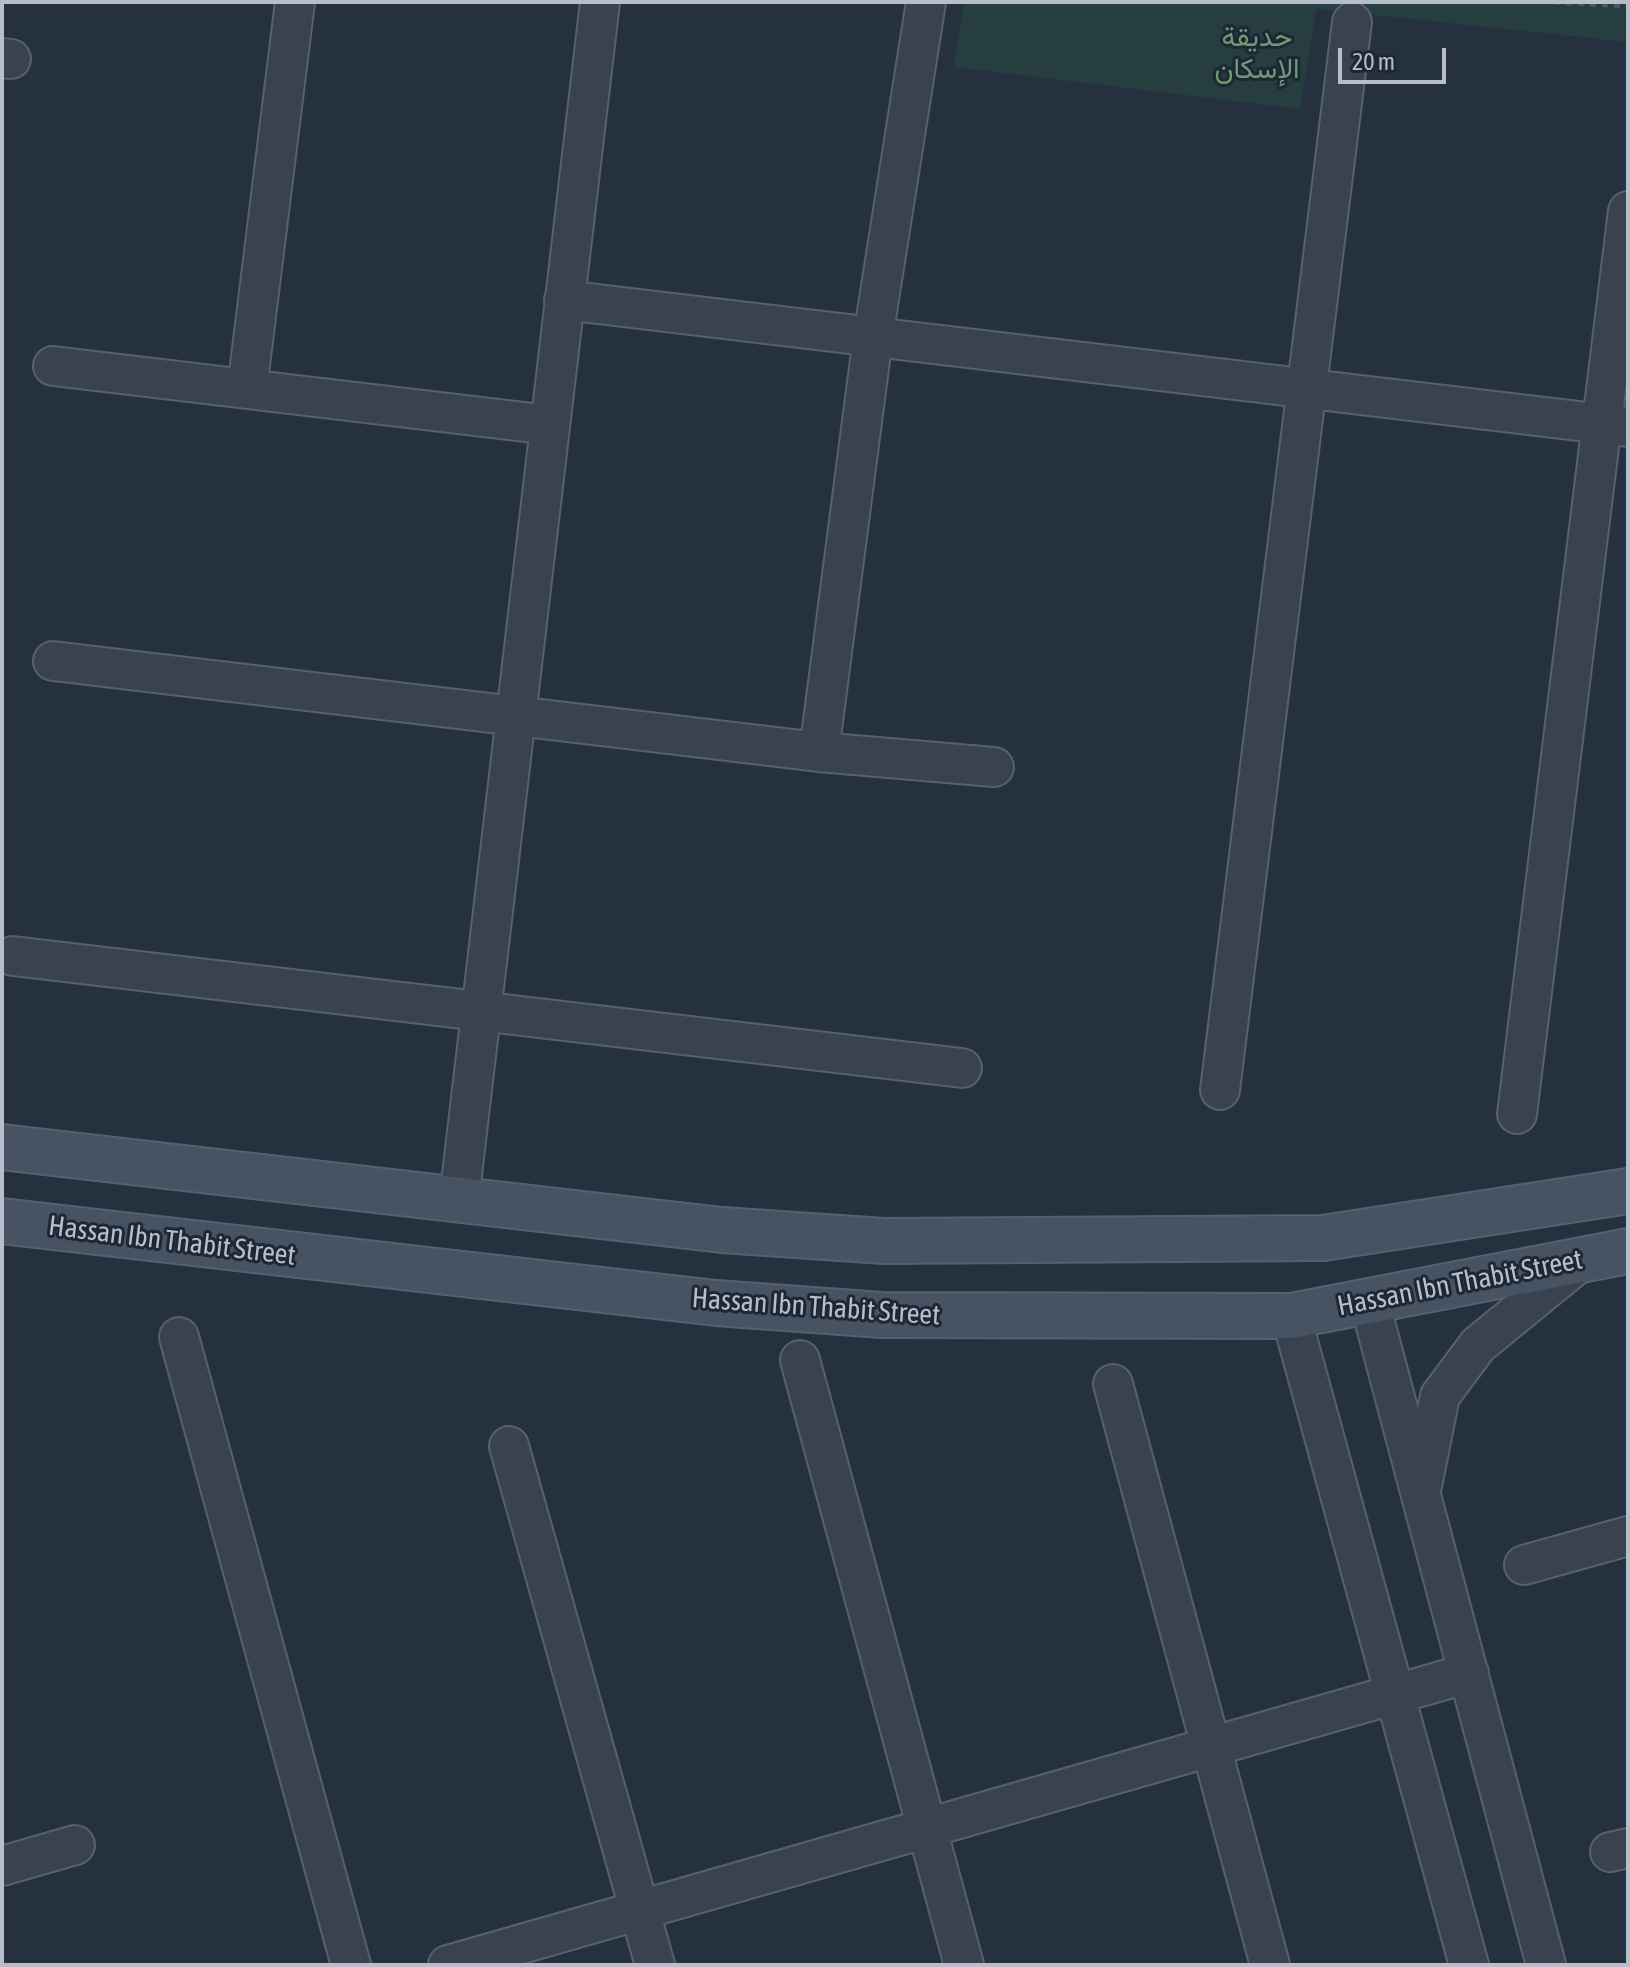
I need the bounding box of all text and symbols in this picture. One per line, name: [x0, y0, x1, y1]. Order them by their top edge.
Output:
park label: حديقة الإسكان: [1214, 20, 1300, 86]
scale bar: [1342, 32, 1450, 82]
text: 20 m: [1352, 48, 1395, 75]
street label: Hassan Ibn Thabit Street: [47, 1209, 297, 1273]
street label: Hassan Ibn Thabit Street: [1335, 1243, 1585, 1323]
street label: Hassan Ibn Thabit Street: [691, 1282, 941, 1332]

